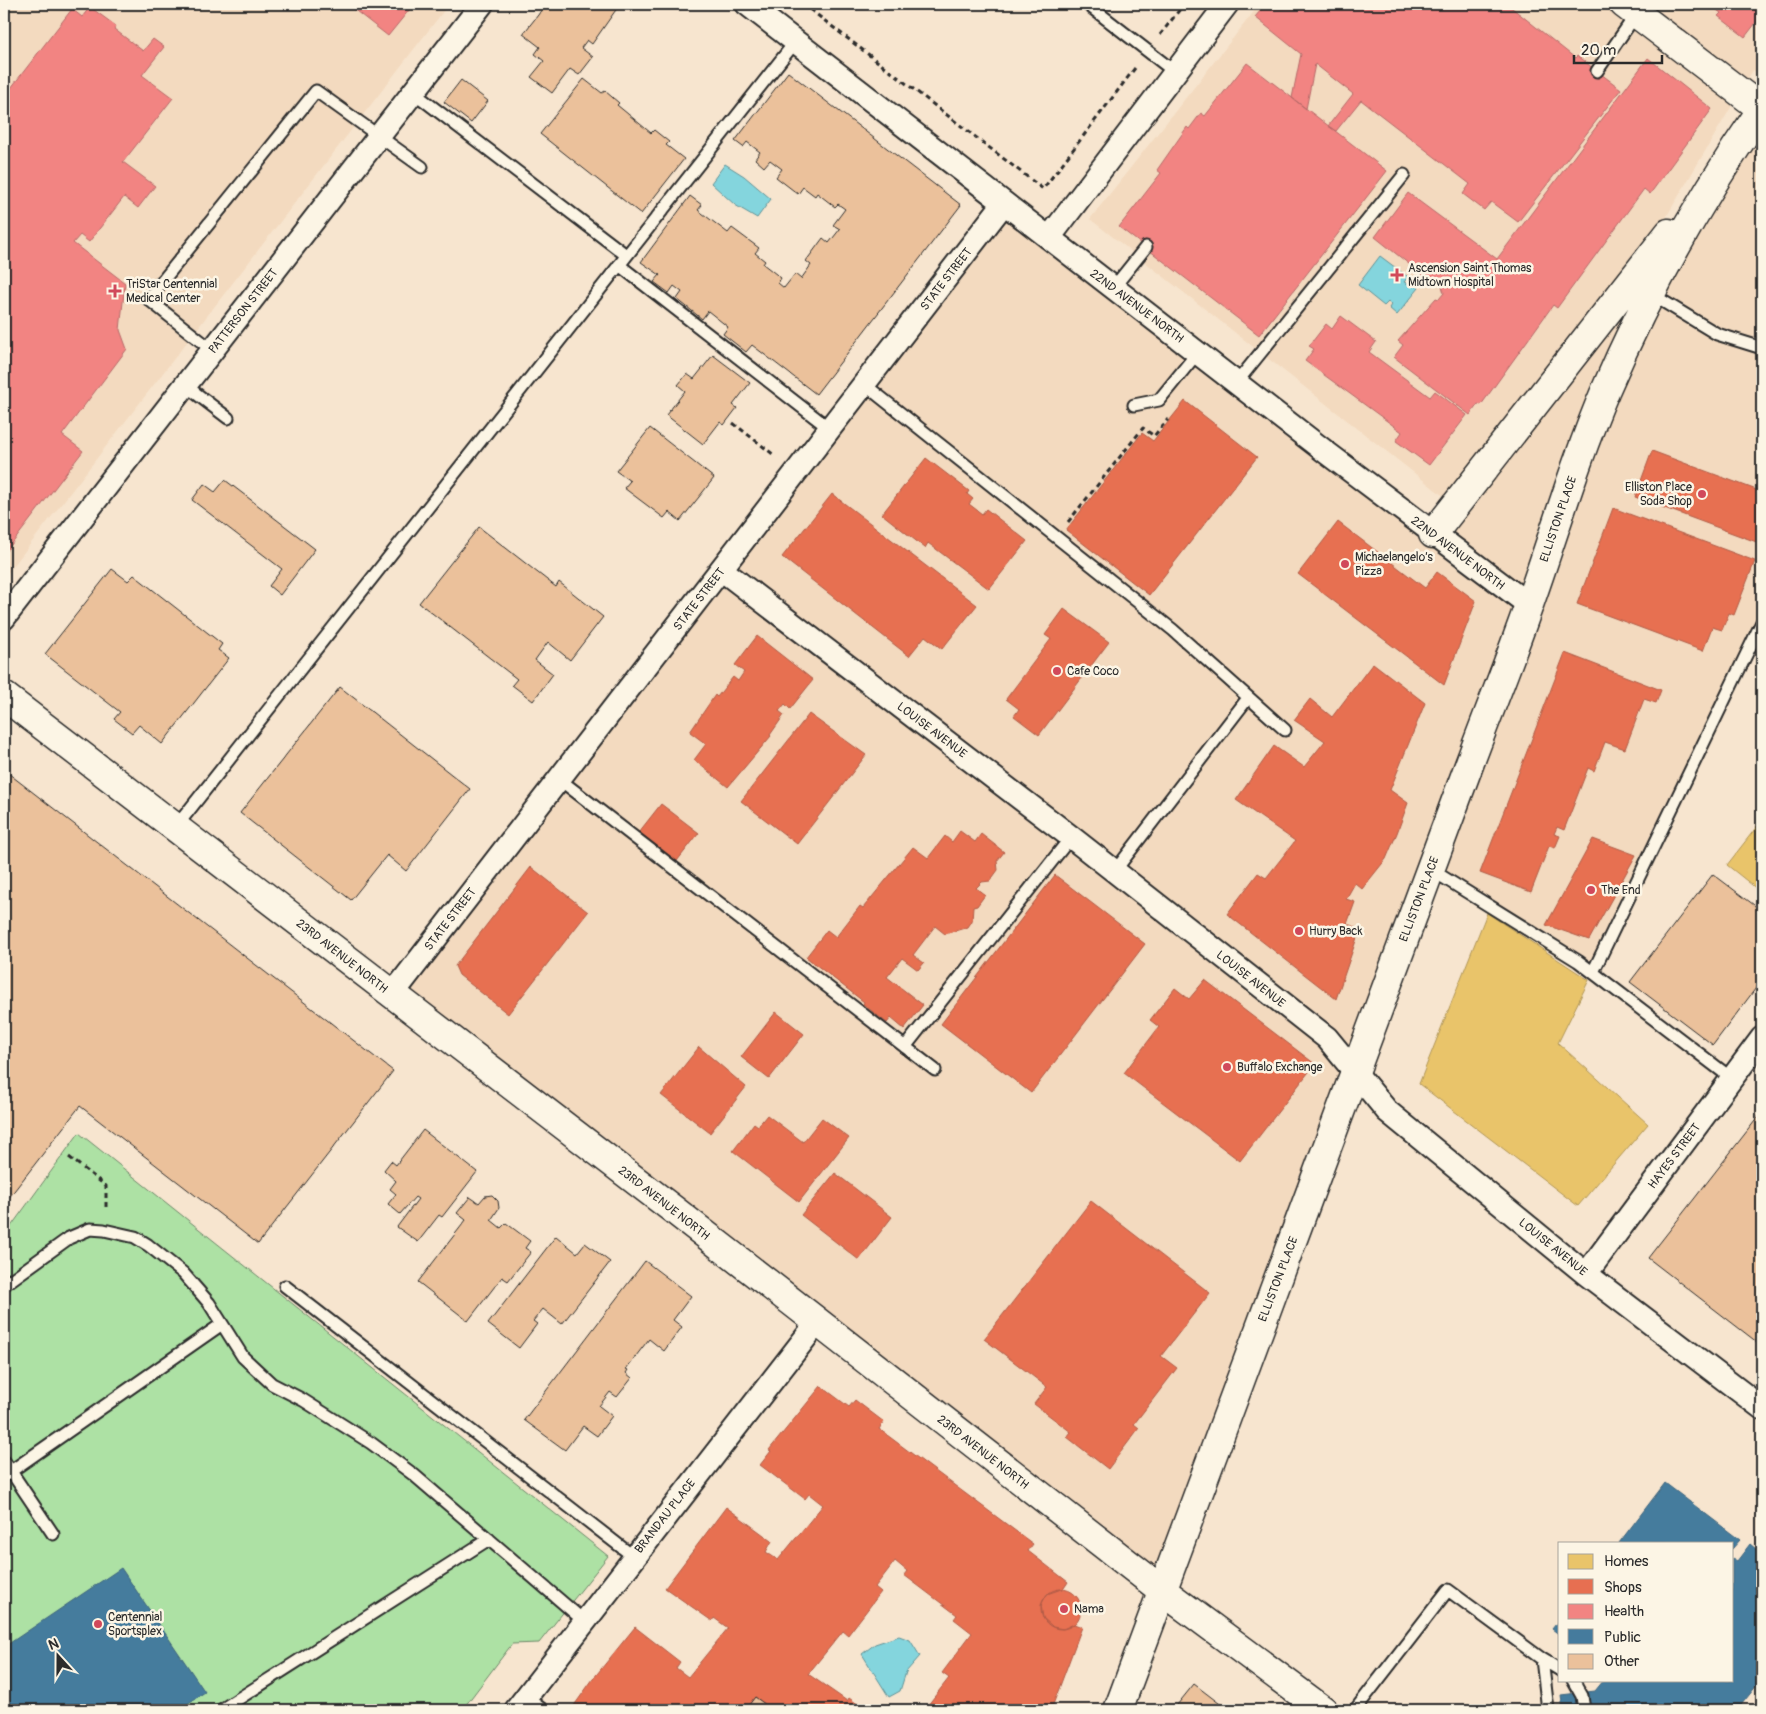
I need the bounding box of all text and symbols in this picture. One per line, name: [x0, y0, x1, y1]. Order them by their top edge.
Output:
scale bar: [1574, 32, 1661, 64]
text: 20 m: [1581, 41, 1616, 60]
street label: STATE STREET: [917, 245, 976, 314]
place label: Ascension Saint Thomas Midtown Hospital: [1408, 261, 1532, 290]
street label: PATTERSON STREET: [206, 266, 281, 357]
street label: 22ND AVENUE NORTH: [1087, 266, 1187, 347]
marker: Ascension Saint Thomas Midtown Hospital: [1390, 268, 1404, 282]
place label: TriStar Centennial Medical Center: [126, 277, 218, 306]
marker: TriStar Centennial Medical Center: [108, 284, 122, 298]
street label: ELLISTON PLACE: [1537, 474, 1580, 564]
place label: Elliston Place Soda Shop: [1625, 480, 1692, 509]
marker: Elliston Place Soda Shop: [1696, 488, 1708, 500]
street label: 22ND AVENUE NORTH: [1408, 513, 1508, 594]
place label: Michaelangelo’s Pizza: [1355, 550, 1434, 579]
marker: Michaelangelo’s Pizza: [1339, 558, 1351, 570]
street label: STATE STREET: [670, 565, 729, 634]
place label: Cafe Coco: [1067, 664, 1120, 679]
marker: Cafe Coco: [1051, 665, 1063, 677]
street label: LOUISE AVENUE: [894, 699, 970, 762]
street label: ELLISTON PLACE: [1396, 854, 1443, 944]
place label: The End: [1601, 883, 1641, 898]
marker: The End: [1585, 884, 1597, 896]
street label: STATE STREET: [421, 885, 480, 954]
street label: 23RD AVENUE NORTH: [293, 916, 391, 997]
place label: Hurry Back: [1309, 924, 1362, 939]
marker: Hurry Back: [1293, 925, 1305, 937]
street label: LOUISE AVENUE: [1213, 948, 1288, 1011]
place label: Buffalo Exchange: [1237, 1060, 1323, 1075]
marker: Buffalo Exchange: [1221, 1061, 1233, 1073]
street label: HAYES STREET: [1645, 1120, 1704, 1192]
street label: 23RD AVENUE NORTH: [615, 1163, 713, 1244]
street label: LOUISE AVENUE: [1515, 1215, 1590, 1280]
street label: ELLISTON PLACE: [1255, 1234, 1302, 1324]
street label: 23RD AVENUE NORTH: [934, 1412, 1032, 1493]
street label: BRANDAU PLACE: [632, 1476, 699, 1557]
legend: [1558, 1542, 1734, 1682]
text: Homes: [1604, 1552, 1649, 1571]
text: Shops: [1604, 1578, 1642, 1597]
place label: Nama: [1074, 1602, 1104, 1617]
text: Health: [1604, 1602, 1644, 1621]
marker: Nama: [1058, 1603, 1070, 1615]
place label: Centennial Sportsplex: [108, 1610, 163, 1639]
marker: Centennial Sportsplex: [92, 1618, 104, 1630]
text: Public: [1604, 1628, 1641, 1647]
north arrow: [32, 1632, 82, 1682]
text: N: [46, 1635, 61, 1654]
text: Other: [1604, 1652, 1640, 1671]

